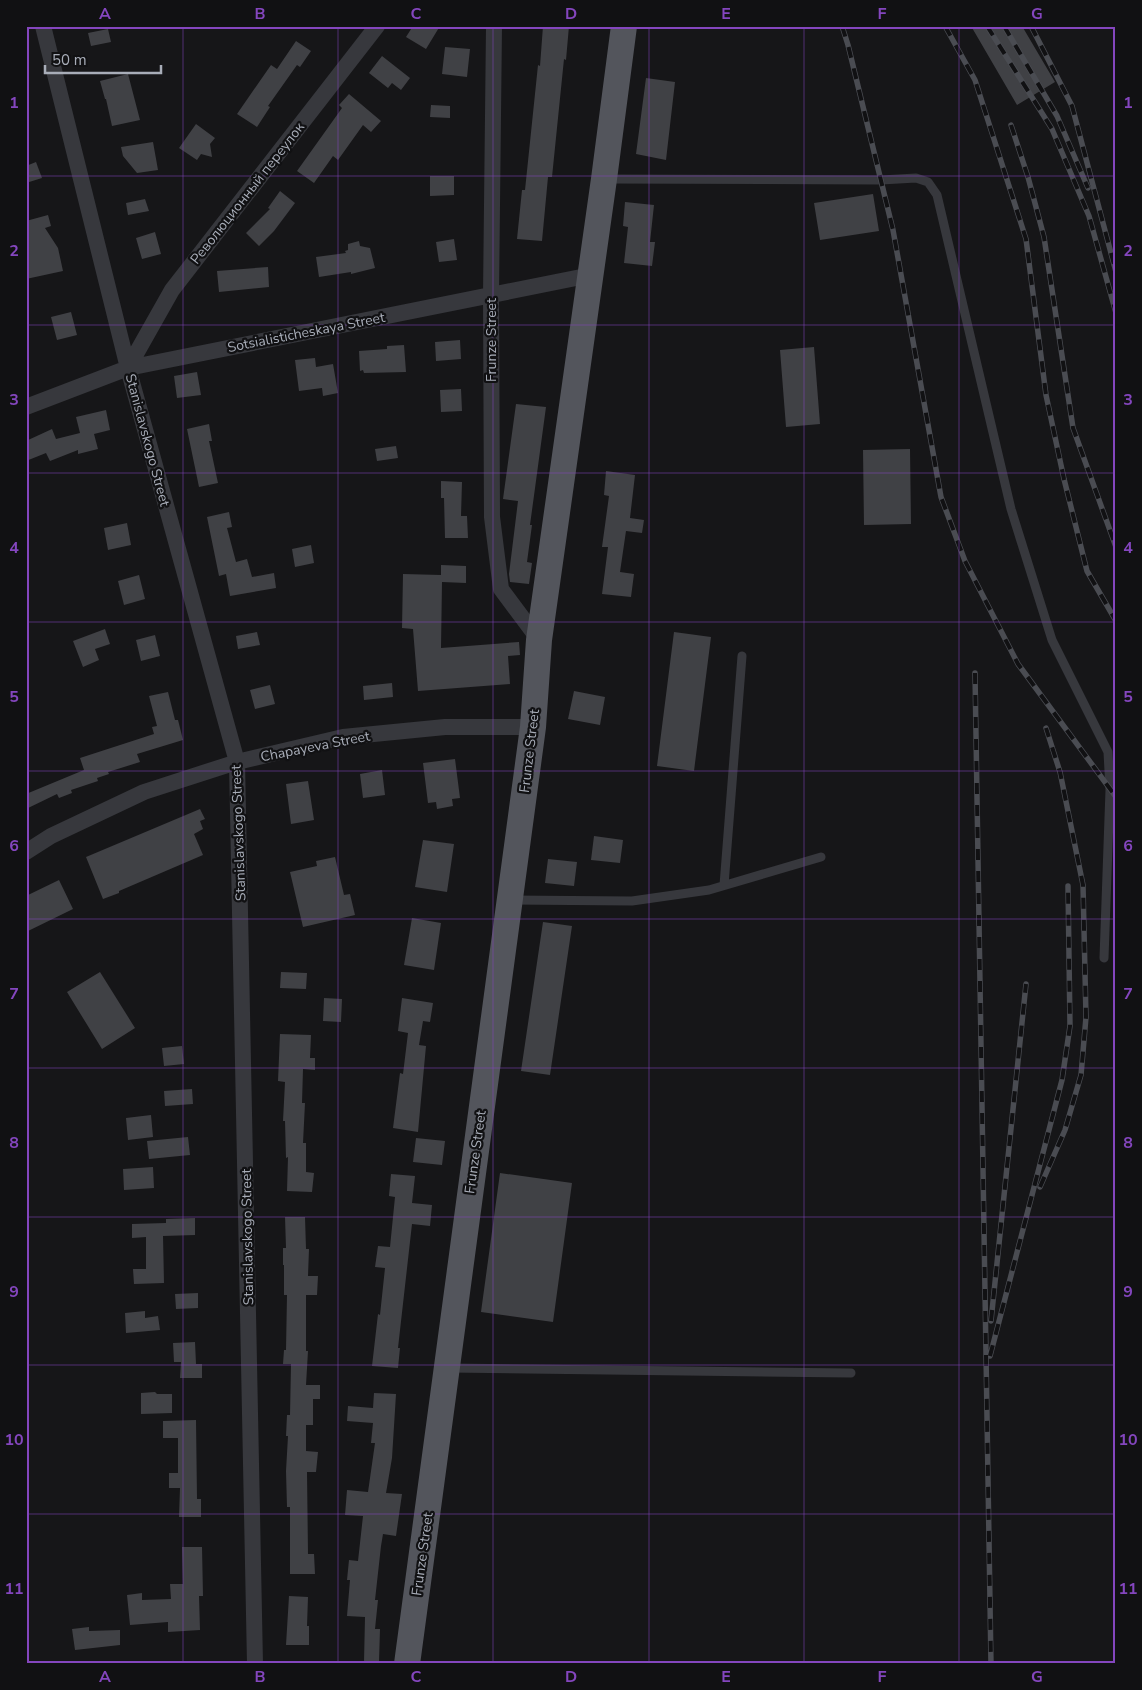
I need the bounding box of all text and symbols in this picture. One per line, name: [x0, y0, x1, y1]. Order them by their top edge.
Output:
text: A: [99, 3, 111, 25]
text: B: [254, 3, 266, 25]
text: C: [411, 3, 422, 25]
text: D: [565, 3, 577, 25]
text: E: [721, 3, 731, 25]
text: F: [878, 3, 887, 25]
text: G: [1031, 3, 1043, 25]
scale bar: [45, 42, 161, 74]
text: 50 m: [52, 50, 87, 70]
text: 1: [9, 92, 19, 114]
text: 1: [1123, 92, 1133, 114]
street label: Революционный переулок: [186, 118, 309, 268]
text: 2: [9, 240, 19, 262]
text: 2: [1123, 240, 1133, 262]
street label: Frunze Street: [482, 298, 501, 382]
street label: Sotsialisticheskaya Street: [226, 308, 387, 357]
street label: Stanislavskogo Street: [121, 372, 174, 509]
text: 3: [9, 389, 19, 411]
text: 3: [1123, 389, 1133, 411]
text: 4: [9, 537, 19, 559]
text: 4: [1123, 537, 1133, 559]
text: 5: [9, 686, 19, 708]
text: 5: [1123, 686, 1133, 708]
street label: Frunze Street: [515, 708, 544, 794]
street label: Chapayeva Street: [259, 727, 372, 766]
street label: Stanislavskogo Street: [227, 764, 250, 902]
text: 6: [9, 835, 19, 857]
text: 6: [1123, 835, 1133, 857]
text: 7: [9, 983, 19, 1005]
text: 7: [1123, 983, 1133, 1005]
street label: Frunze Street: [460, 1109, 491, 1195]
text: 8: [9, 1132, 19, 1154]
text: 8: [1123, 1132, 1133, 1154]
street label: Stanislavskogo Street: [237, 1168, 258, 1305]
text: 9: [9, 1281, 19, 1303]
text: 9: [1123, 1281, 1133, 1303]
text: 10: [4, 1429, 24, 1451]
text: 10: [1118, 1429, 1138, 1451]
street label: Frunze Street: [407, 1511, 438, 1597]
text: 11: [4, 1578, 24, 1600]
text: 11: [1118, 1578, 1138, 1600]
text: A: [99, 1666, 111, 1688]
text: B: [254, 1666, 266, 1688]
text: C: [411, 1666, 422, 1688]
text: D: [565, 1666, 577, 1688]
text: E: [721, 1666, 731, 1688]
text: F: [878, 1666, 887, 1688]
text: G: [1031, 1666, 1043, 1688]

